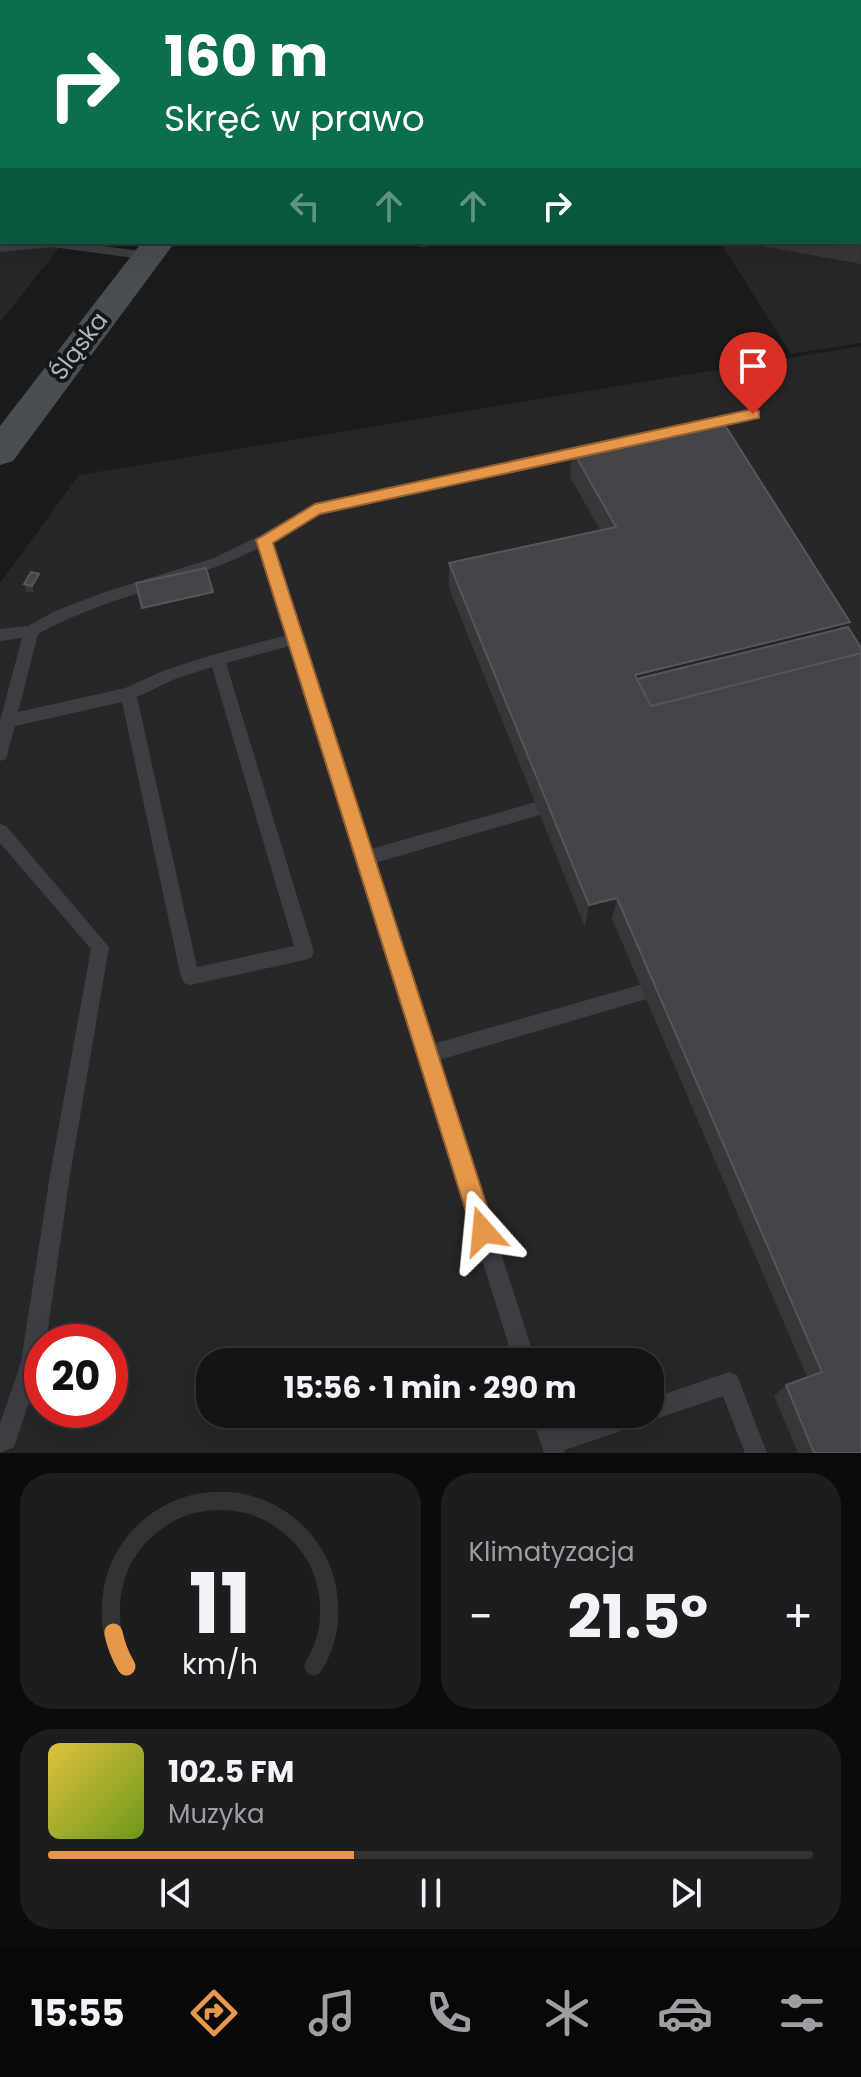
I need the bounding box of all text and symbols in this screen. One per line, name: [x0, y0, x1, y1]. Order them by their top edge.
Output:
text: 160 m: [164, 17, 328, 96]
icon: right: [32, 32, 136, 136]
text: Skręć w prawo: [164, 93, 425, 144]
icon: left: [283, 184, 327, 228]
icon: ahead: [367, 184, 411, 228]
icon: ahead: [451, 184, 495, 228]
icon: right: [535, 184, 579, 228]
street label: Śląska: [42, 305, 115, 387]
pin: [719, 332, 787, 414]
icon: arrive: [731, 344, 775, 388]
position arrow: [441, 1189, 525, 1273]
speed limit sign: 20: [24, 1324, 128, 1428]
text: 15:56 · 1 min · 290 m: [283, 1366, 577, 1409]
text: Klimatyzacja: [469, 1534, 635, 1570]
text: 11: [189, 1546, 252, 1662]
text: 21.5°: [568, 1575, 708, 1659]
text: −: [469, 1586, 493, 1647]
text: +: [783, 1586, 813, 1647]
text: km/h: [182, 1644, 258, 1684]
text: 102.5 FM: [168, 1750, 294, 1793]
text: Muzyka: [168, 1796, 264, 1832]
icon: previous: [154, 1871, 198, 1915]
icon: pause: [409, 1871, 453, 1915]
icon: next: [664, 1871, 708, 1915]
icon: directions: [186, 1985, 242, 2041]
icon: music: [304, 1985, 360, 2041]
icon: phone: [421, 1985, 477, 2041]
icon: climate: [539, 1985, 595, 2041]
icon: car: [657, 1985, 713, 2041]
icon: filters: [774, 1985, 830, 2041]
text: 15:55: [31, 1988, 125, 2039]

